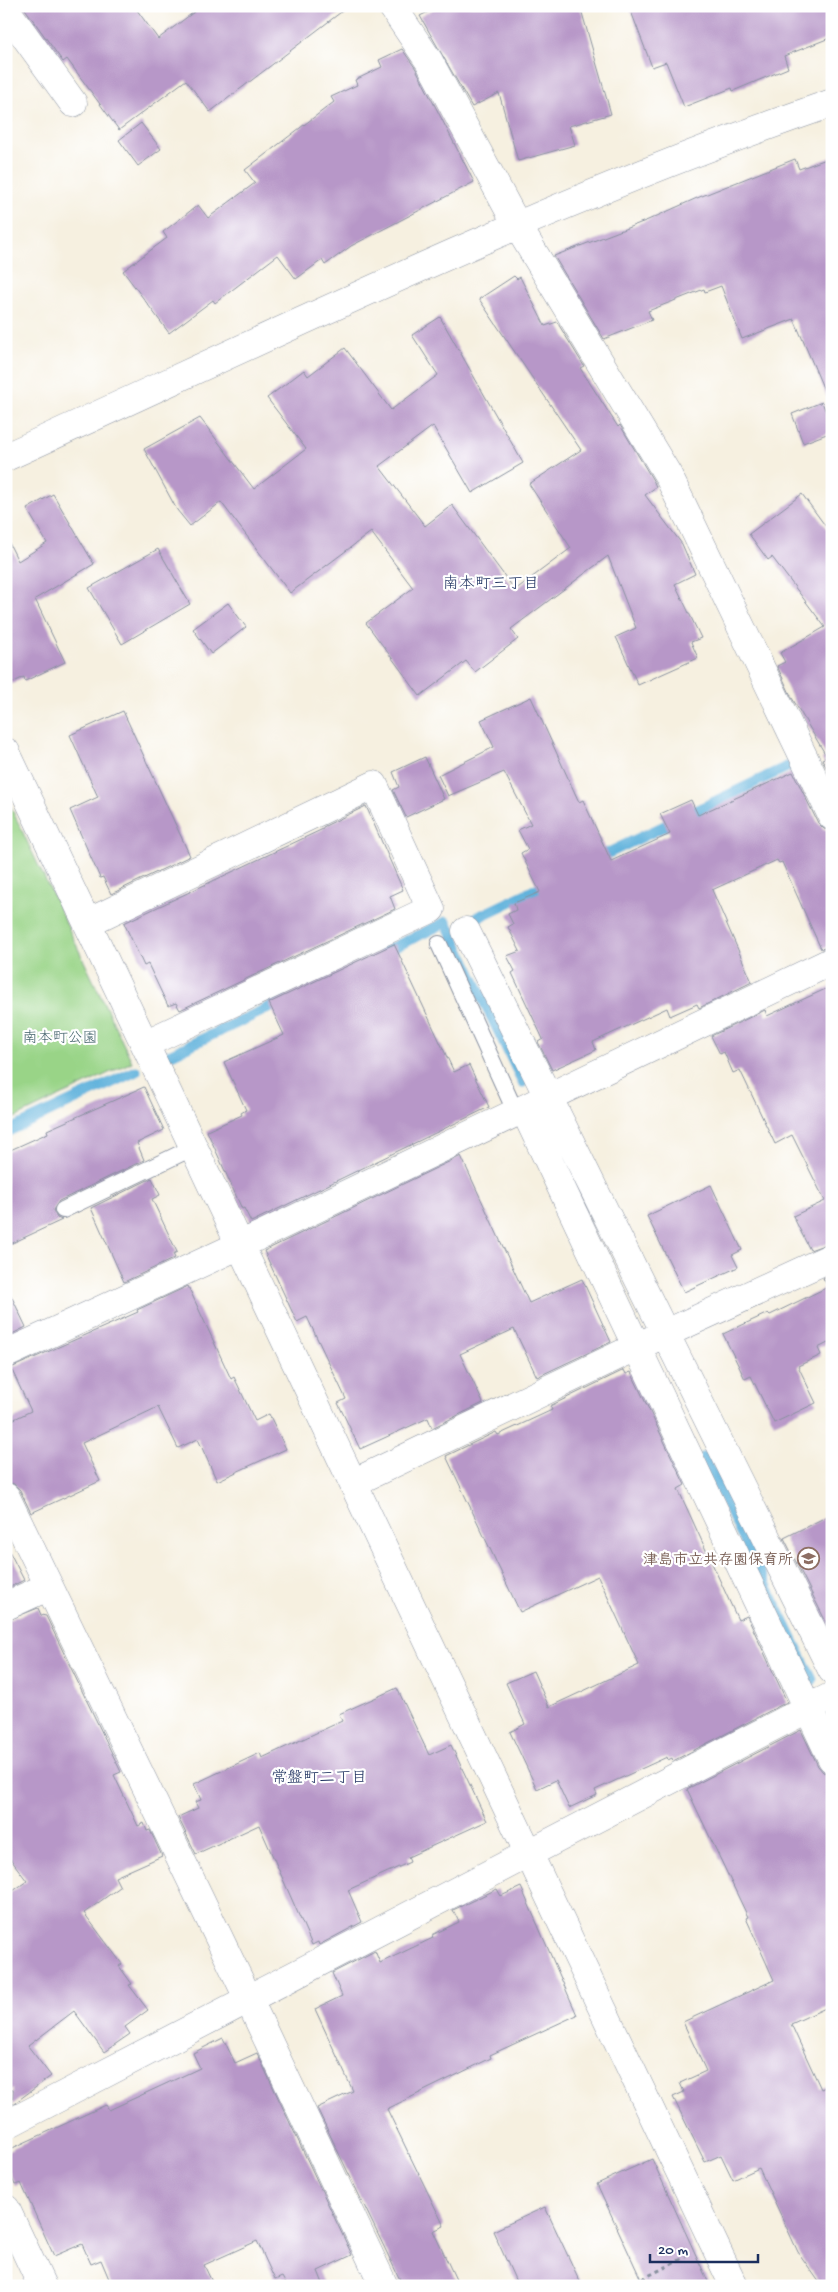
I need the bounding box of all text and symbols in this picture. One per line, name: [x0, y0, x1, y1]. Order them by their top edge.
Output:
district label: 南本町三丁目: [443, 574, 539, 595]
park label: 南本町公園: [22, 1029, 98, 1048]
school or university icon: 津島市立共存園保育所: [797, 1547, 821, 1571]
place label: 津島市立共存園保育所: [643, 1551, 793, 1570]
district label: 常盤町二丁目: [271, 1768, 367, 1789]
scale bar: [650, 2232, 758, 2264]
text: 20 m: [658, 2242, 688, 2260]

